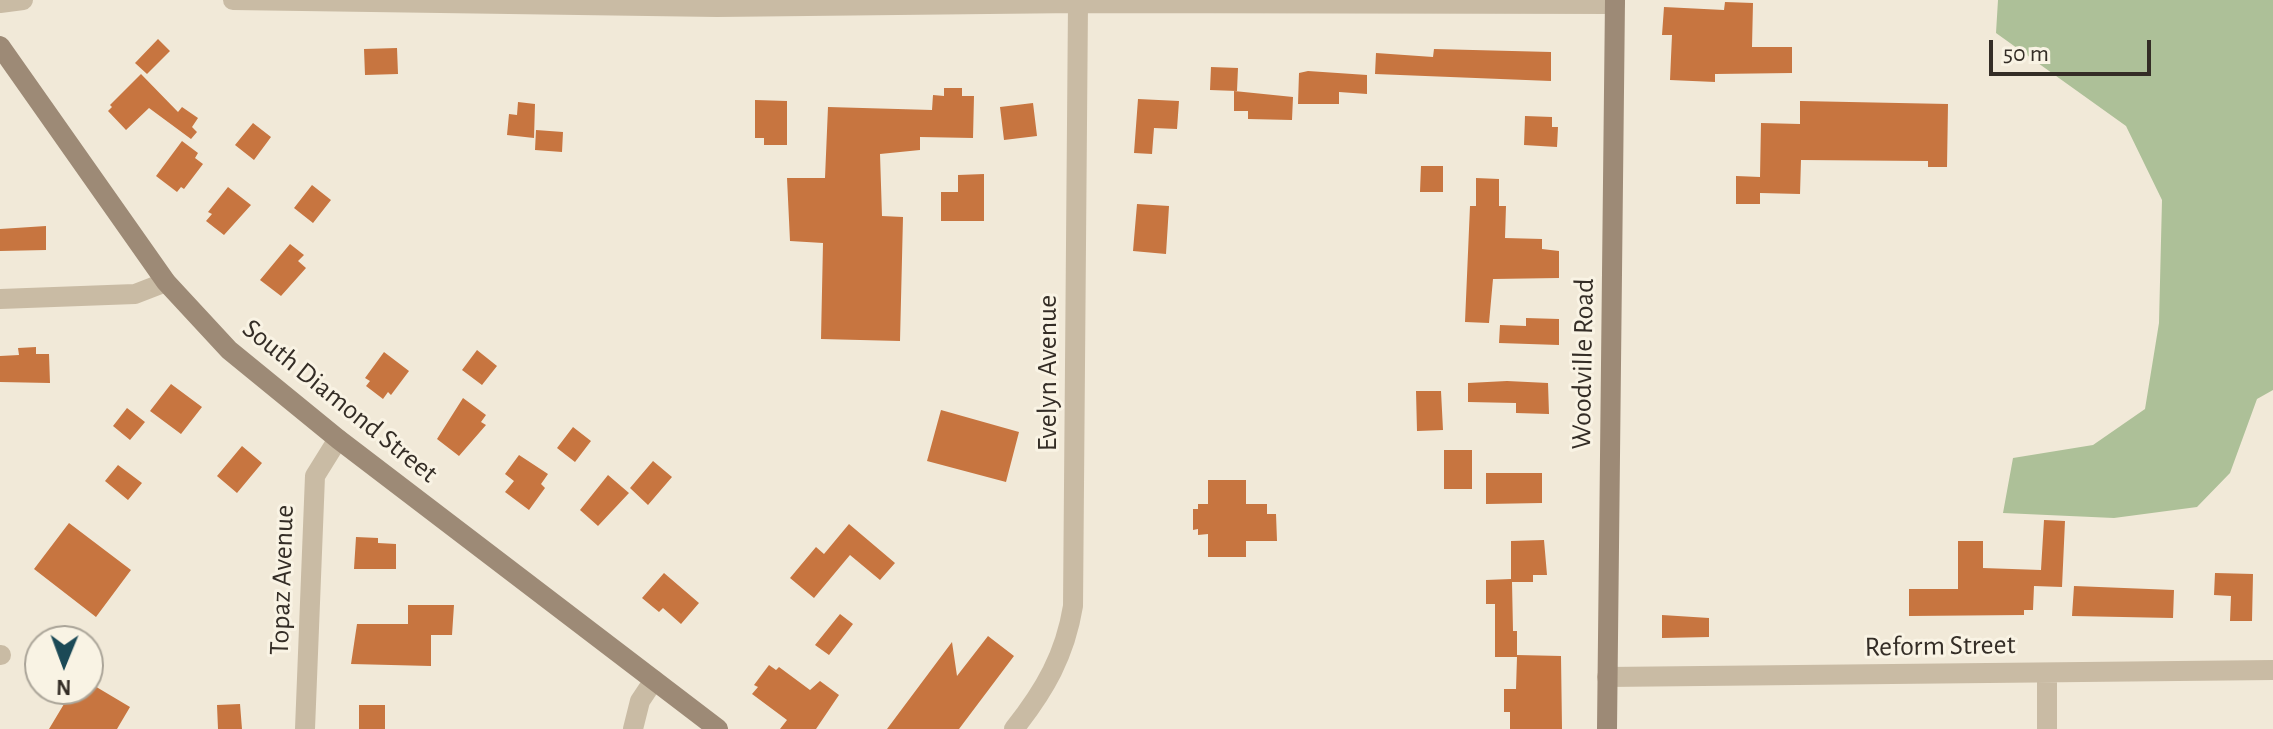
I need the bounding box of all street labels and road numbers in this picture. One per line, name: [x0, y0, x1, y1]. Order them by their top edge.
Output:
street label: Woodville Road: [1565, 278, 1601, 450]
street label: Evelyn Avenue: [1031, 295, 1065, 451]
street label: South Diamond Street: [236, 312, 444, 490]
street label: Topaz Avenue: [263, 504, 301, 656]
street label: Reform Street: [1864, 628, 2016, 664]

